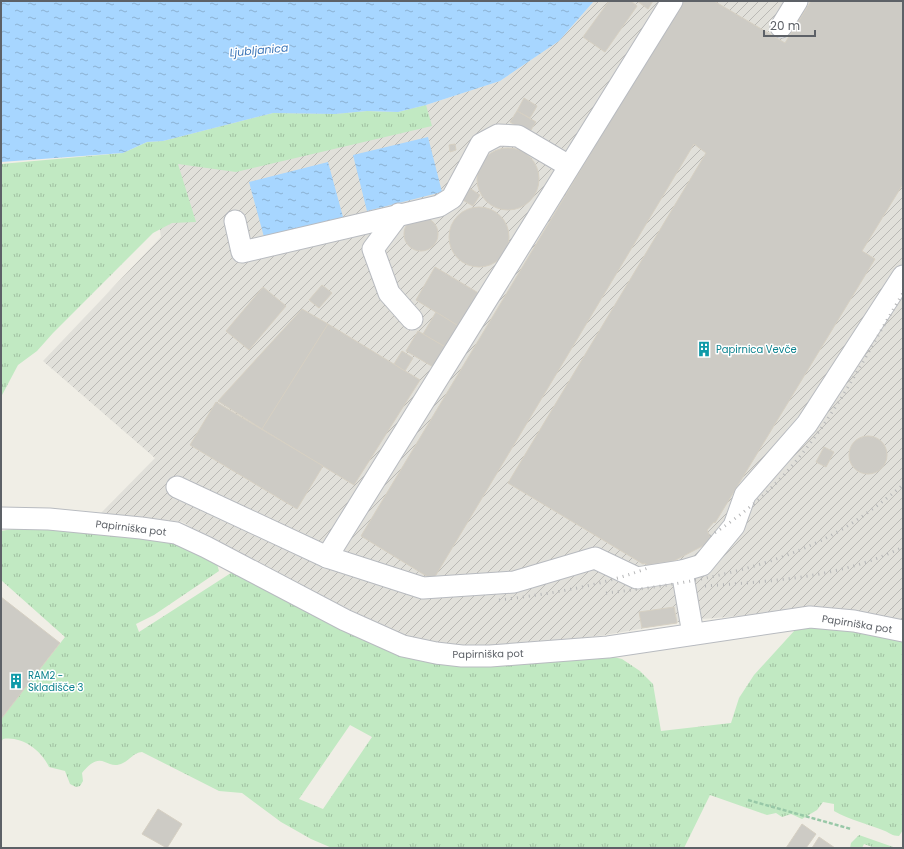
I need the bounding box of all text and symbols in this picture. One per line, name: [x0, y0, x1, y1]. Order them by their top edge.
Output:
scale bar: [764, 12, 815, 38]
text: 20 m: [770, 17, 800, 34]
water label: Ljubljanica: [229, 39, 289, 61]
building icon: Papirnica Vevče: [695, 340, 713, 358]
place label: Papirnica Vevče: [716, 342, 797, 357]
street label: Papirniška pot: [95, 516, 167, 540]
street label: Papirniška pot: [821, 611, 894, 637]
street label: Papirniška pot: [452, 646, 524, 662]
place label: RAM2 - Skladišče 3: [28, 668, 84, 695]
building icon: RAM2 - Skladišče 3: [7, 672, 25, 690]

